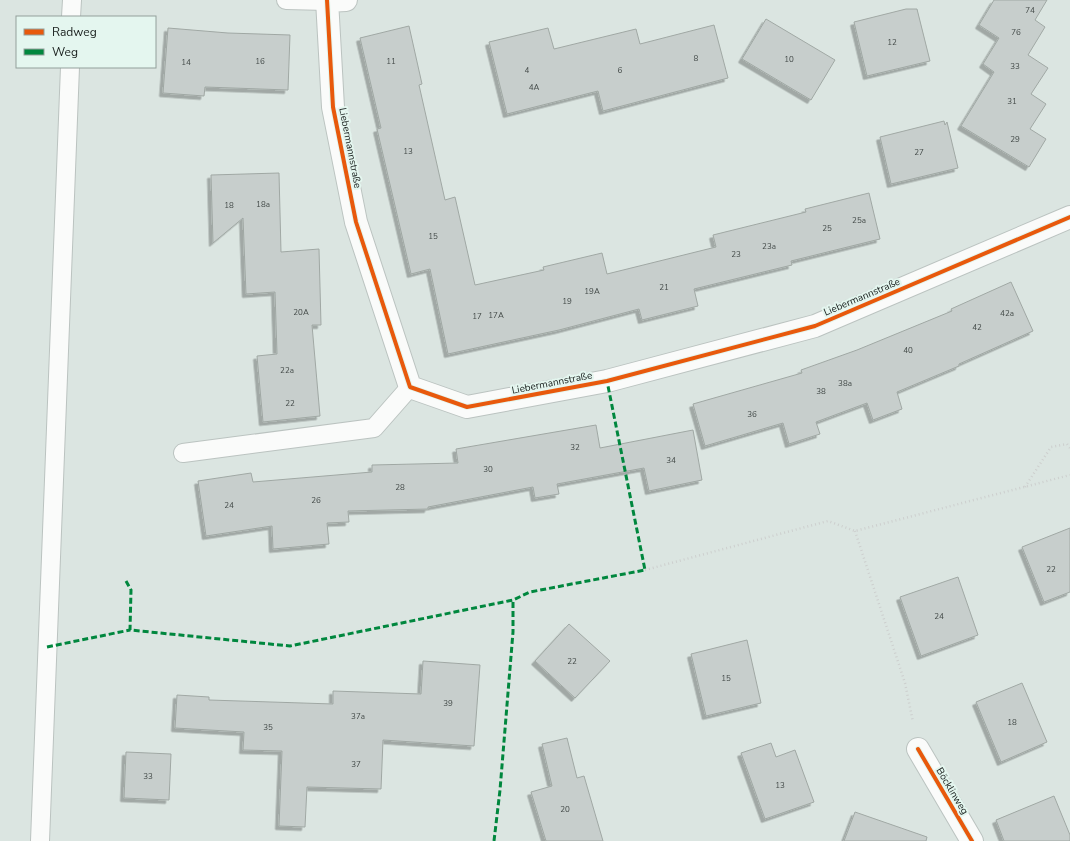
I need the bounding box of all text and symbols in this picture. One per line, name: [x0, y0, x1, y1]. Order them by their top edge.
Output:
house number: 74: [1025, 5, 1035, 16]
legend: [16, 16, 156, 68]
text: Radweg: [52, 24, 97, 40]
house number: 76: [1011, 27, 1021, 38]
house number: 12: [887, 37, 897, 48]
text: Weg: [52, 44, 78, 60]
house number: 8: [694, 53, 699, 64]
house number: 10: [784, 54, 794, 65]
house number: 16: [255, 56, 265, 67]
house number: 11: [386, 56, 396, 67]
house number: 14: [181, 57, 191, 68]
house number: 33: [1010, 61, 1020, 72]
house number: 4: [525, 65, 530, 76]
house number: 6: [618, 65, 623, 76]
house number: 4A: [529, 82, 539, 93]
house number: 31: [1007, 96, 1017, 107]
street label: Liebermannstraße: [335, 107, 365, 189]
house number: 29: [1010, 134, 1020, 145]
house number: 13: [403, 146, 413, 157]
house number: 27: [914, 147, 924, 158]
house number: 18a: [256, 199, 270, 210]
house number: 18: [224, 200, 234, 211]
house number: 25a: [852, 215, 866, 226]
house number: 25: [822, 223, 832, 234]
house number: 15: [428, 231, 438, 242]
house number: 23a: [762, 241, 776, 252]
house number: 23: [731, 249, 741, 260]
street label: Liebermannstraße: [822, 275, 902, 319]
house number: 21: [659, 282, 669, 293]
house number: 19A: [584, 286, 600, 297]
house number: 19: [562, 296, 572, 307]
house number: 20A: [293, 307, 309, 318]
house number: 42a: [1000, 308, 1014, 319]
house number: 17A: [488, 310, 504, 321]
house number: 17: [472, 311, 482, 322]
house number: 42: [972, 322, 982, 333]
house number: 40: [903, 345, 913, 356]
house number: 22a: [280, 365, 294, 376]
street label: Liebermannstraße: [511, 368, 593, 398]
house number: 38a: [838, 378, 852, 389]
house number: 38: [816, 386, 826, 397]
house number: 22: [285, 398, 295, 409]
house number: 36: [747, 409, 757, 420]
house number: 32: [570, 442, 580, 453]
house number: 34: [666, 455, 676, 466]
house number: 30: [483, 464, 493, 475]
house number: 28: [395, 482, 405, 493]
house number: 26: [311, 495, 321, 506]
house number: 24: [224, 500, 234, 511]
house number: 22: [1046, 564, 1056, 575]
house number: 24: [934, 611, 944, 622]
house number: 22: [567, 656, 577, 667]
house number: 15: [721, 673, 731, 684]
house number: 39: [443, 698, 453, 709]
house number: 37a: [351, 711, 365, 722]
house number: 18: [1007, 717, 1017, 728]
house number: 35: [263, 722, 273, 733]
house number: 37: [351, 759, 361, 770]
street label: Böcklinweg: [933, 765, 972, 817]
house number: 33: [143, 771, 153, 782]
house number: 13: [775, 780, 785, 791]
house number: 20: [560, 804, 570, 815]

